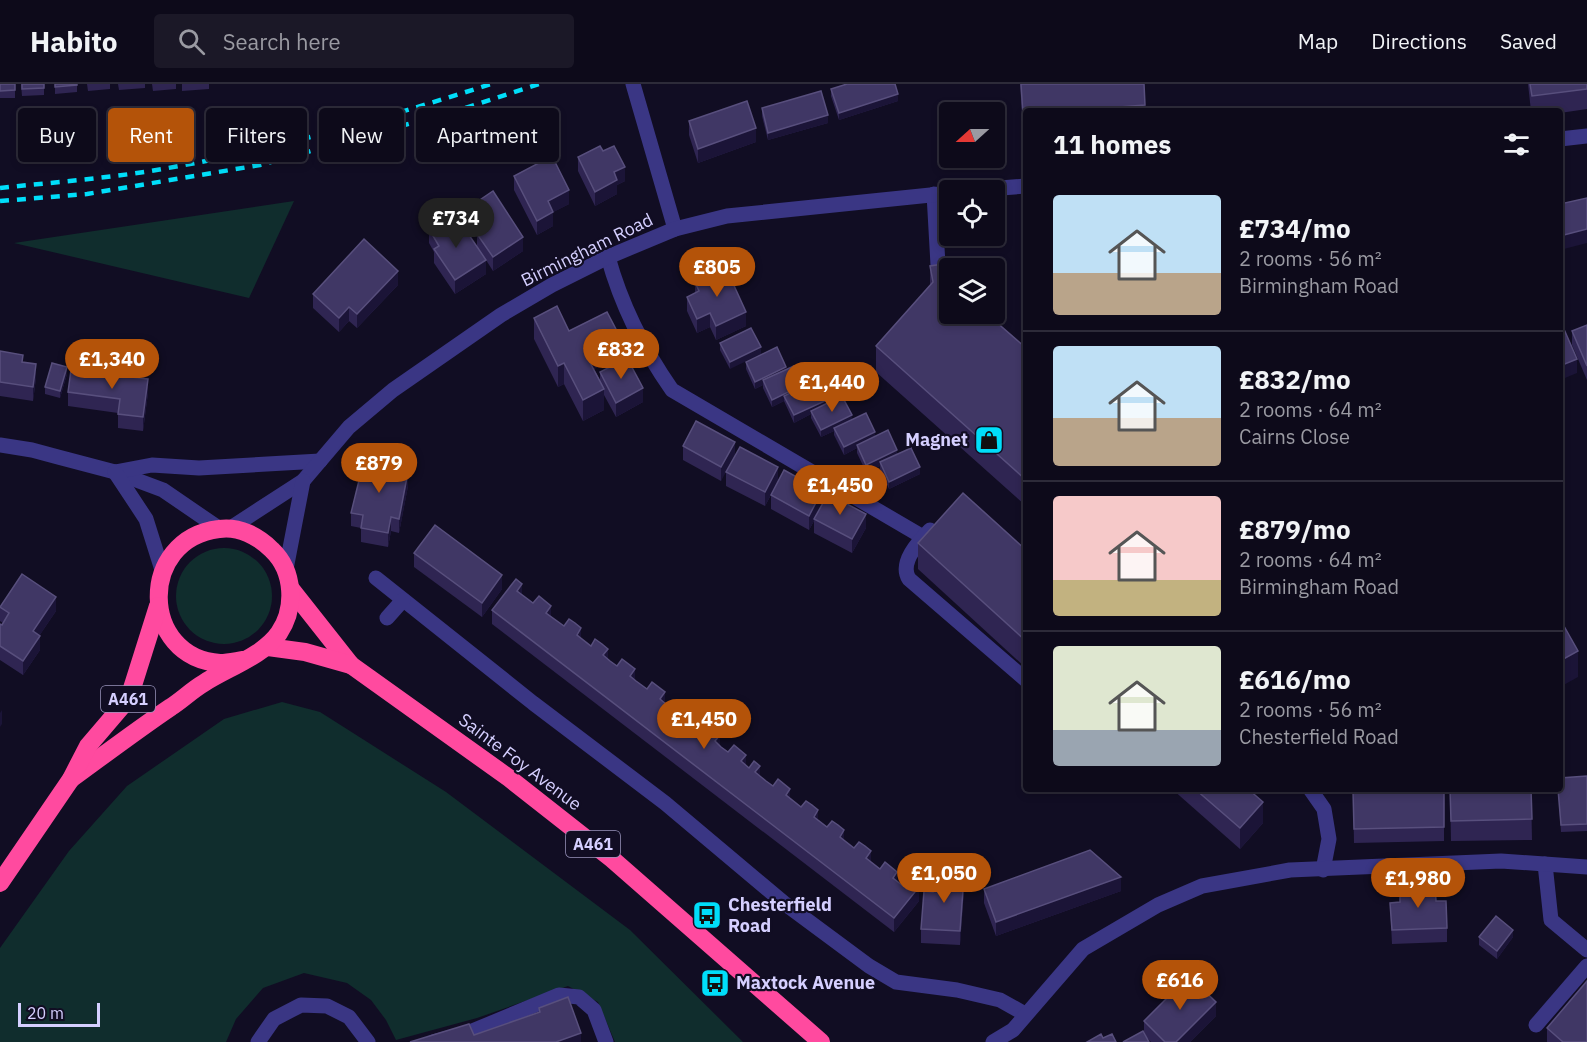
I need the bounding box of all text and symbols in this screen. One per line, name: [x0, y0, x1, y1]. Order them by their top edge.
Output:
search box: [154, 14, 574, 68]
text: Habito: [30, 23, 118, 60]
icon: search: [175, 25, 208, 58]
text: Search here: [223, 27, 341, 56]
text: Map: [1298, 27, 1338, 55]
text: Directions: [1371, 27, 1467, 55]
text: Saved: [1500, 27, 1557, 55]
north arrow: [939, 102, 1005, 168]
map controls: [939, 102, 1005, 324]
chip: Buy: [18, 108, 96, 162]
chip: Rent: [108, 108, 194, 162]
chip: Filters: [206, 108, 307, 162]
chip: New: [319, 108, 404, 162]
chip: Apartment: [416, 108, 559, 162]
text: 11 homes: [1053, 127, 1171, 161]
icon: filters: [1500, 128, 1533, 161]
button: locate: [939, 180, 1005, 246]
pin: £734: [420, 198, 492, 249]
text: £734: [432, 204, 480, 231]
street label: Birmingham Road: [517, 208, 657, 291]
text: £734/mo: [1239, 211, 1351, 245]
icon: home: [1101, 219, 1173, 291]
text: 2 rooms · 56 m²: [1239, 245, 1382, 272]
pin: £805: [681, 247, 753, 298]
text: £805: [693, 253, 741, 280]
button: layers: [939, 258, 1005, 324]
text: Birmingham Road: [1239, 272, 1399, 299]
pin: £832: [585, 329, 657, 380]
text: £832: [597, 335, 645, 362]
pin: £1,340: [63, 339, 161, 390]
text: £1,340: [79, 345, 145, 372]
pin: £1,440: [783, 362, 881, 413]
text: £832/mo: [1239, 362, 1351, 396]
text: £1,440: [799, 368, 865, 395]
icon: home: [1101, 370, 1173, 442]
text: 2 rooms · 64 m²: [1239, 396, 1382, 423]
text: Cairns Close: [1239, 423, 1350, 450]
shop icon: Magnet: [973, 424, 1005, 456]
place label: Magnet: [905, 428, 968, 451]
pin: £879: [343, 443, 415, 494]
text: £879: [355, 449, 403, 476]
pin: £1,450: [791, 465, 889, 516]
text: £1,450: [807, 471, 873, 498]
text: £879/mo: [1239, 512, 1351, 546]
icon: home: [1101, 520, 1173, 592]
text: 2 rooms · 64 m²: [1239, 546, 1382, 573]
text: Birmingham Road: [1239, 573, 1399, 600]
text: £616/mo: [1239, 662, 1351, 696]
icon: home: [1101, 670, 1173, 742]
road number: A461: [101, 686, 155, 712]
text: 2 rooms · 56 m²: [1239, 696, 1382, 723]
pin: £1,450: [655, 699, 753, 750]
text: £1,450: [671, 705, 737, 732]
street label: Sainte Foy Avenue: [454, 708, 586, 815]
text: Chesterfield Road: [1239, 723, 1399, 750]
road number: A461: [566, 831, 620, 857]
pin: £1,050: [895, 853, 993, 904]
pin: £1,980: [1369, 858, 1467, 909]
text: £1,050: [911, 859, 977, 886]
text: £1,980: [1385, 864, 1451, 891]
place label: Chesterfield Road: [728, 893, 832, 937]
bus stop icon: Chesterfield Road: [691, 899, 723, 931]
pin: £616: [1144, 960, 1216, 1011]
text: £616: [1156, 966, 1204, 993]
bus stop icon: Maxtock Avenue: [699, 967, 731, 999]
place label: Maxtock Avenue: [736, 971, 875, 994]
scale bar: [18, 1000, 100, 1028]
text: 20 m: [27, 1003, 64, 1023]

